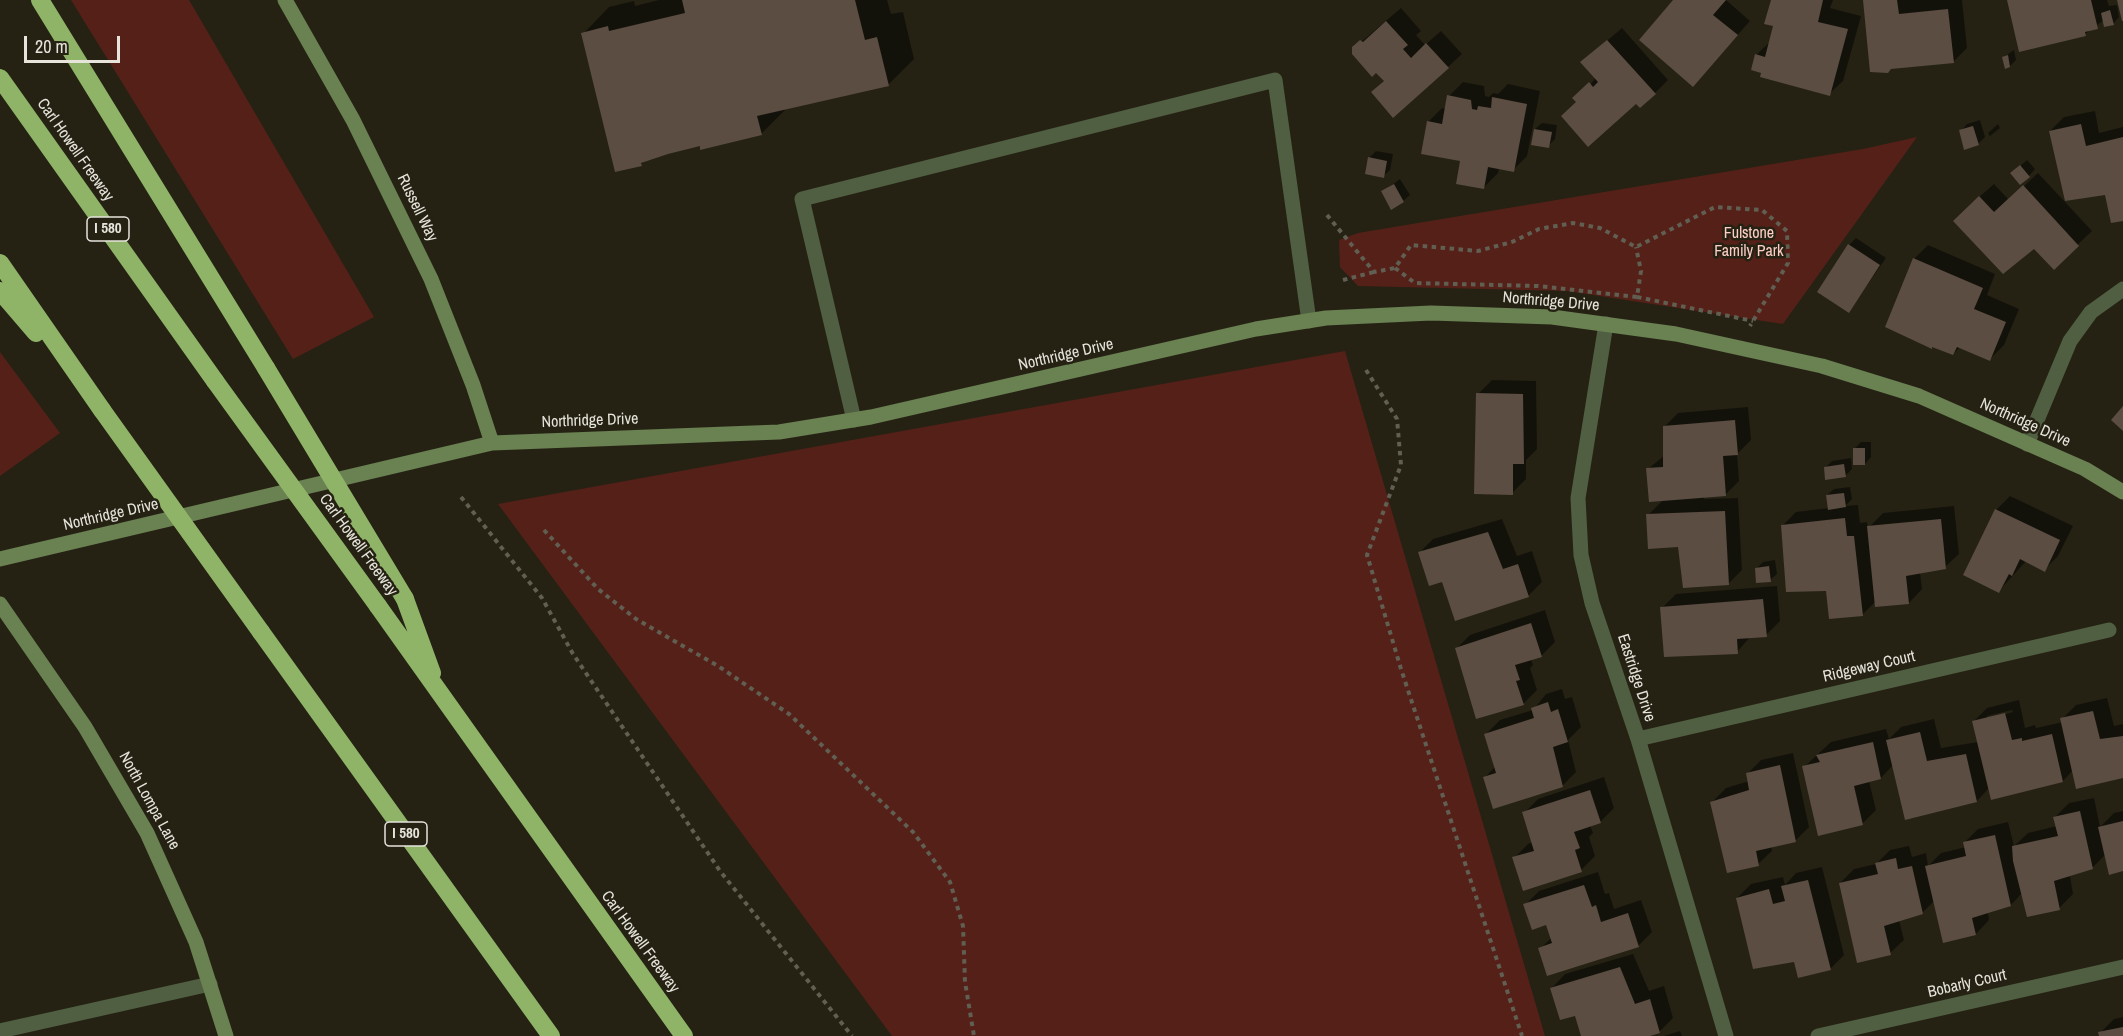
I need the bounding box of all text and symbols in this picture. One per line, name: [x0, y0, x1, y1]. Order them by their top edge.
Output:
scale bar: [27, 24, 123, 62]
text: 20 m: [35, 34, 68, 59]
street label: Carl Howell Freeway: [32, 95, 118, 205]
street label: Russell Way: [392, 171, 442, 245]
road number: I 580: [87, 217, 129, 241]
park label: Fulstone Family Park: [1714, 224, 1784, 262]
street label: Northridge Drive: [1502, 288, 1600, 316]
street label: Northridge Drive: [1017, 335, 1115, 375]
street label: Northridge Drive: [1977, 395, 2073, 451]
street label: Northridge Drive: [541, 410, 639, 432]
street label: Carl Howell Freeway: [315, 490, 401, 600]
street label: Northridge Drive: [62, 495, 160, 535]
street label: Eastridge Drive: [1613, 632, 1659, 724]
street label: Ridgeway Court: [1821, 647, 1917, 687]
street label: North Lompa Lane: [114, 749, 184, 853]
road number: I 580: [385, 822, 427, 846]
street label: Carl Howell Freeway: [597, 887, 683, 997]
street label: Bobarly Court: [1926, 966, 2008, 1002]

